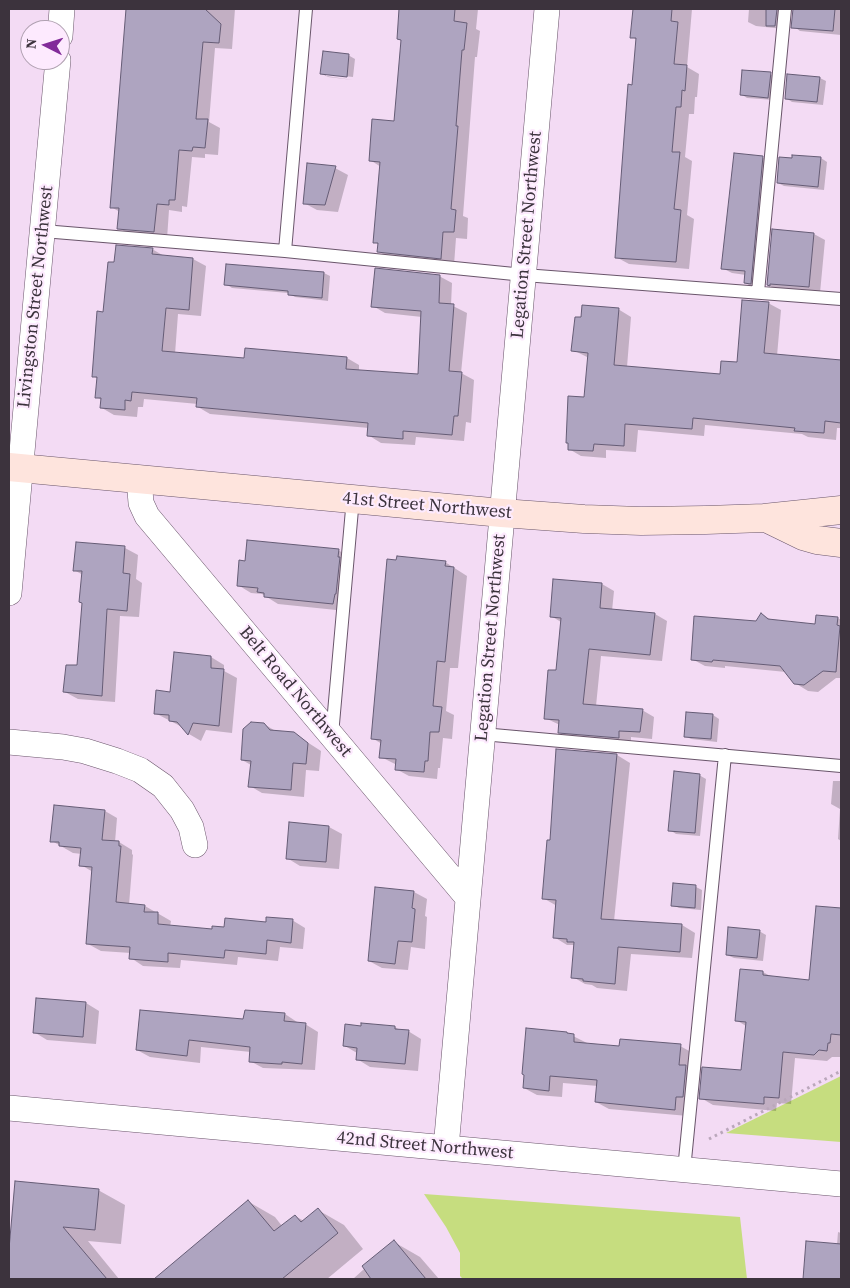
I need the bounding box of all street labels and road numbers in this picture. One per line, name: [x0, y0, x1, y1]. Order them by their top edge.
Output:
street label: Legation Street Northwest: [507, 130, 547, 340]
street label: Livingston Street Northwest: [14, 185, 58, 409]
street label: 41st Street Northwest: [341, 488, 513, 524]
street label: Legation Street Northwest: [471, 533, 511, 743]
street label: Belt Road Northwest: [234, 622, 356, 762]
street label: 42nd Street Northwest: [336, 1128, 514, 1164]

